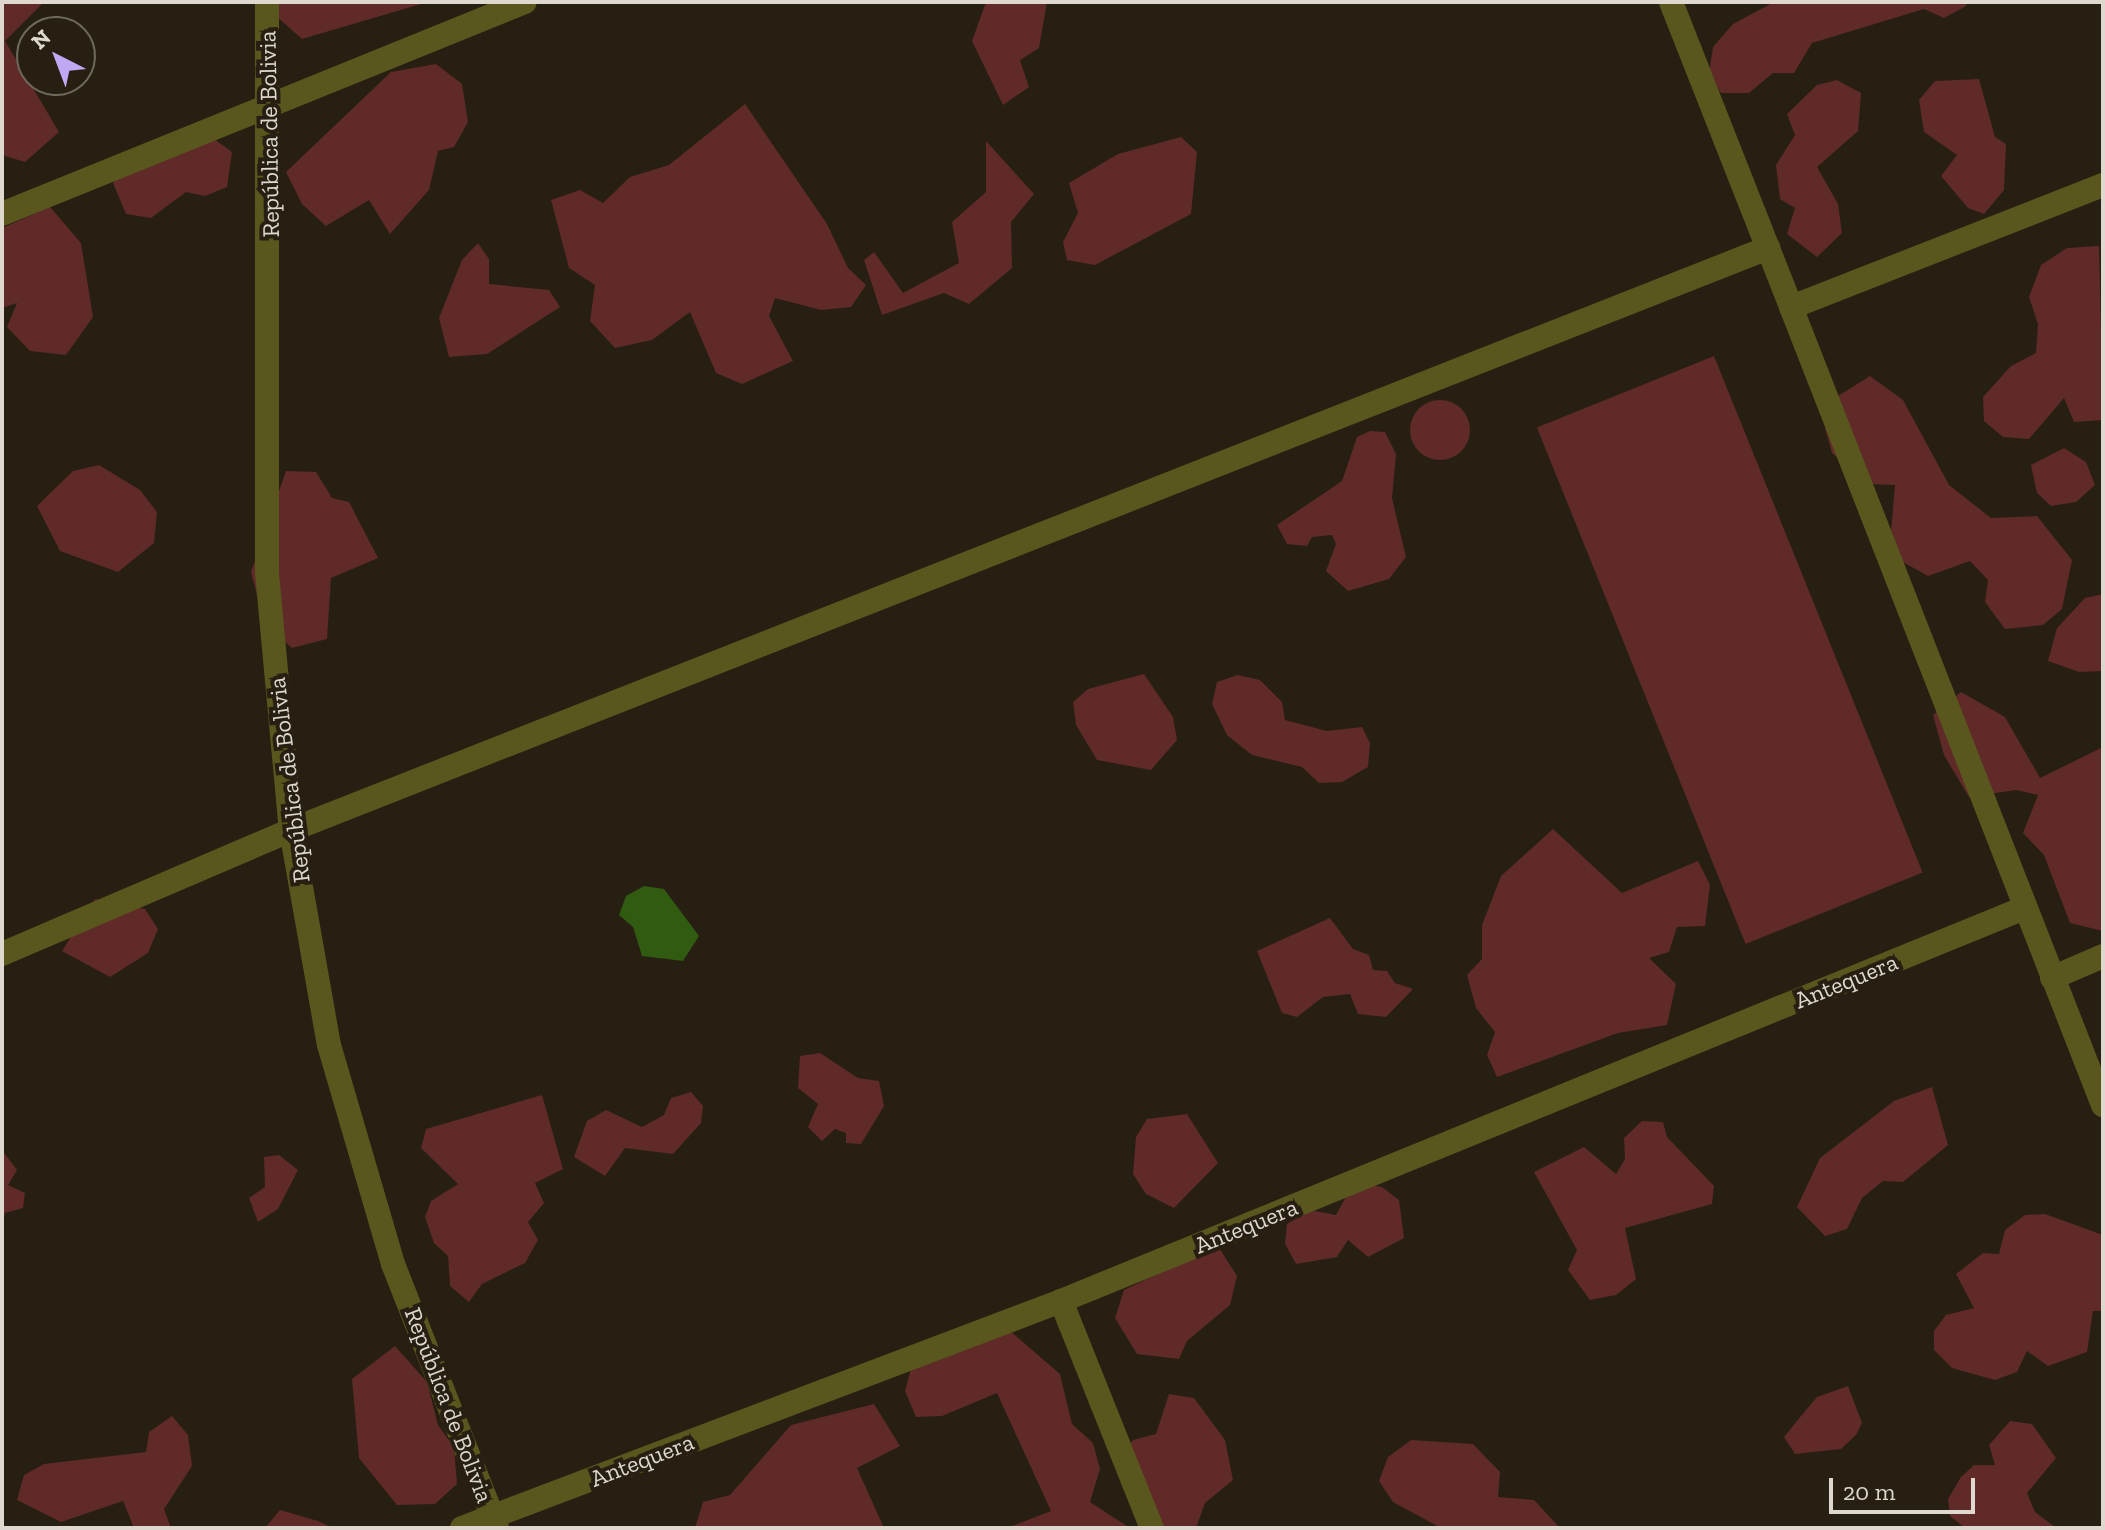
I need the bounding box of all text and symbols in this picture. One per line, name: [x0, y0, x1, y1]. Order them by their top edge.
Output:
north arrow: [16, 16, 96, 96]
text: N: [26, 24, 56, 55]
street label: República de Bolivia: [253, 30, 285, 238]
street label: República de Bolivia: [262, 676, 316, 884]
street label: Antequera: [1790, 947, 1902, 1015]
street label: Antequera: [1190, 1192, 1302, 1260]
street label: República de Bolivia: [399, 1303, 499, 1507]
street label: Antequera: [586, 1427, 698, 1493]
scale bar: [1833, 1462, 1979, 1512]
text: 20 m: [1843, 1477, 1895, 1506]

